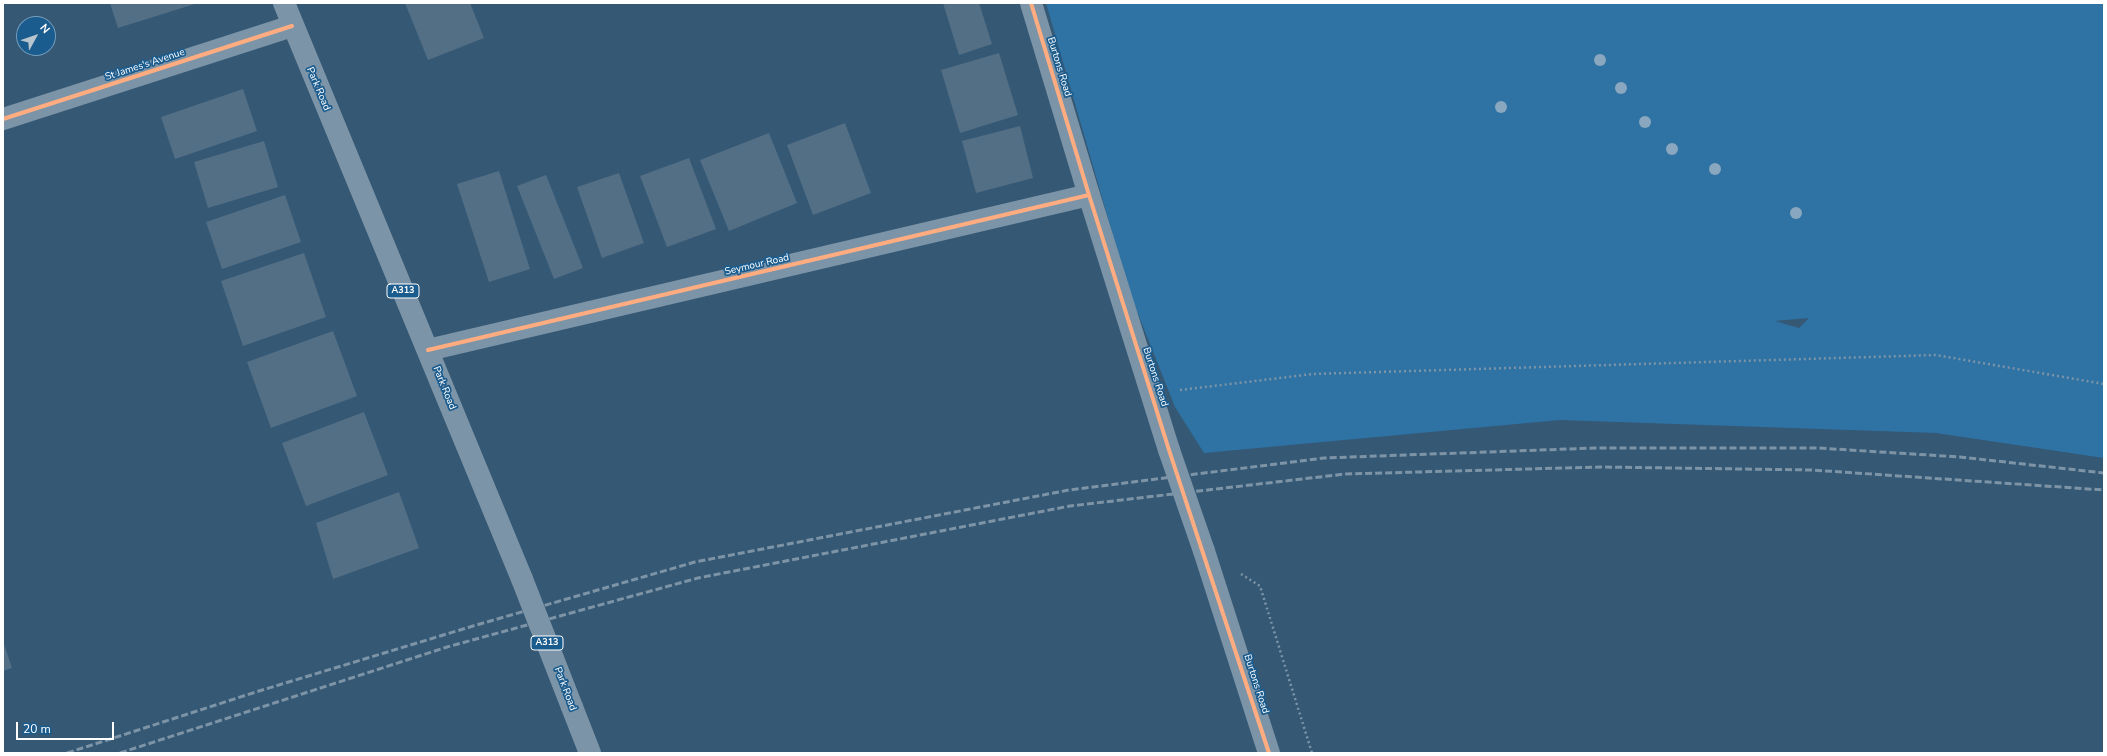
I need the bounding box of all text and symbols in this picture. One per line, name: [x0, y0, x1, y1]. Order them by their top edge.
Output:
north arrow: [16, 16, 56, 56]
text: N: [36, 21, 53, 37]
street label: Burtons Road: [1044, 36, 1074, 98]
street label: St James's Avenue: [104, 46, 186, 84]
street label: Park Road: [304, 66, 332, 112]
street label: Seymour Road: [724, 252, 790, 278]
road number: A313: [387, 284, 419, 298]
street label: Burtons Road: [1140, 346, 1170, 408]
street label: Park Road: [430, 365, 458, 411]
road number: A313: [531, 636, 563, 650]
street label: Burtons Road: [1241, 653, 1271, 715]
street label: Park Road: [551, 665, 579, 713]
scale bar: [18, 714, 116, 740]
text: 20 m: [23, 721, 51, 737]

